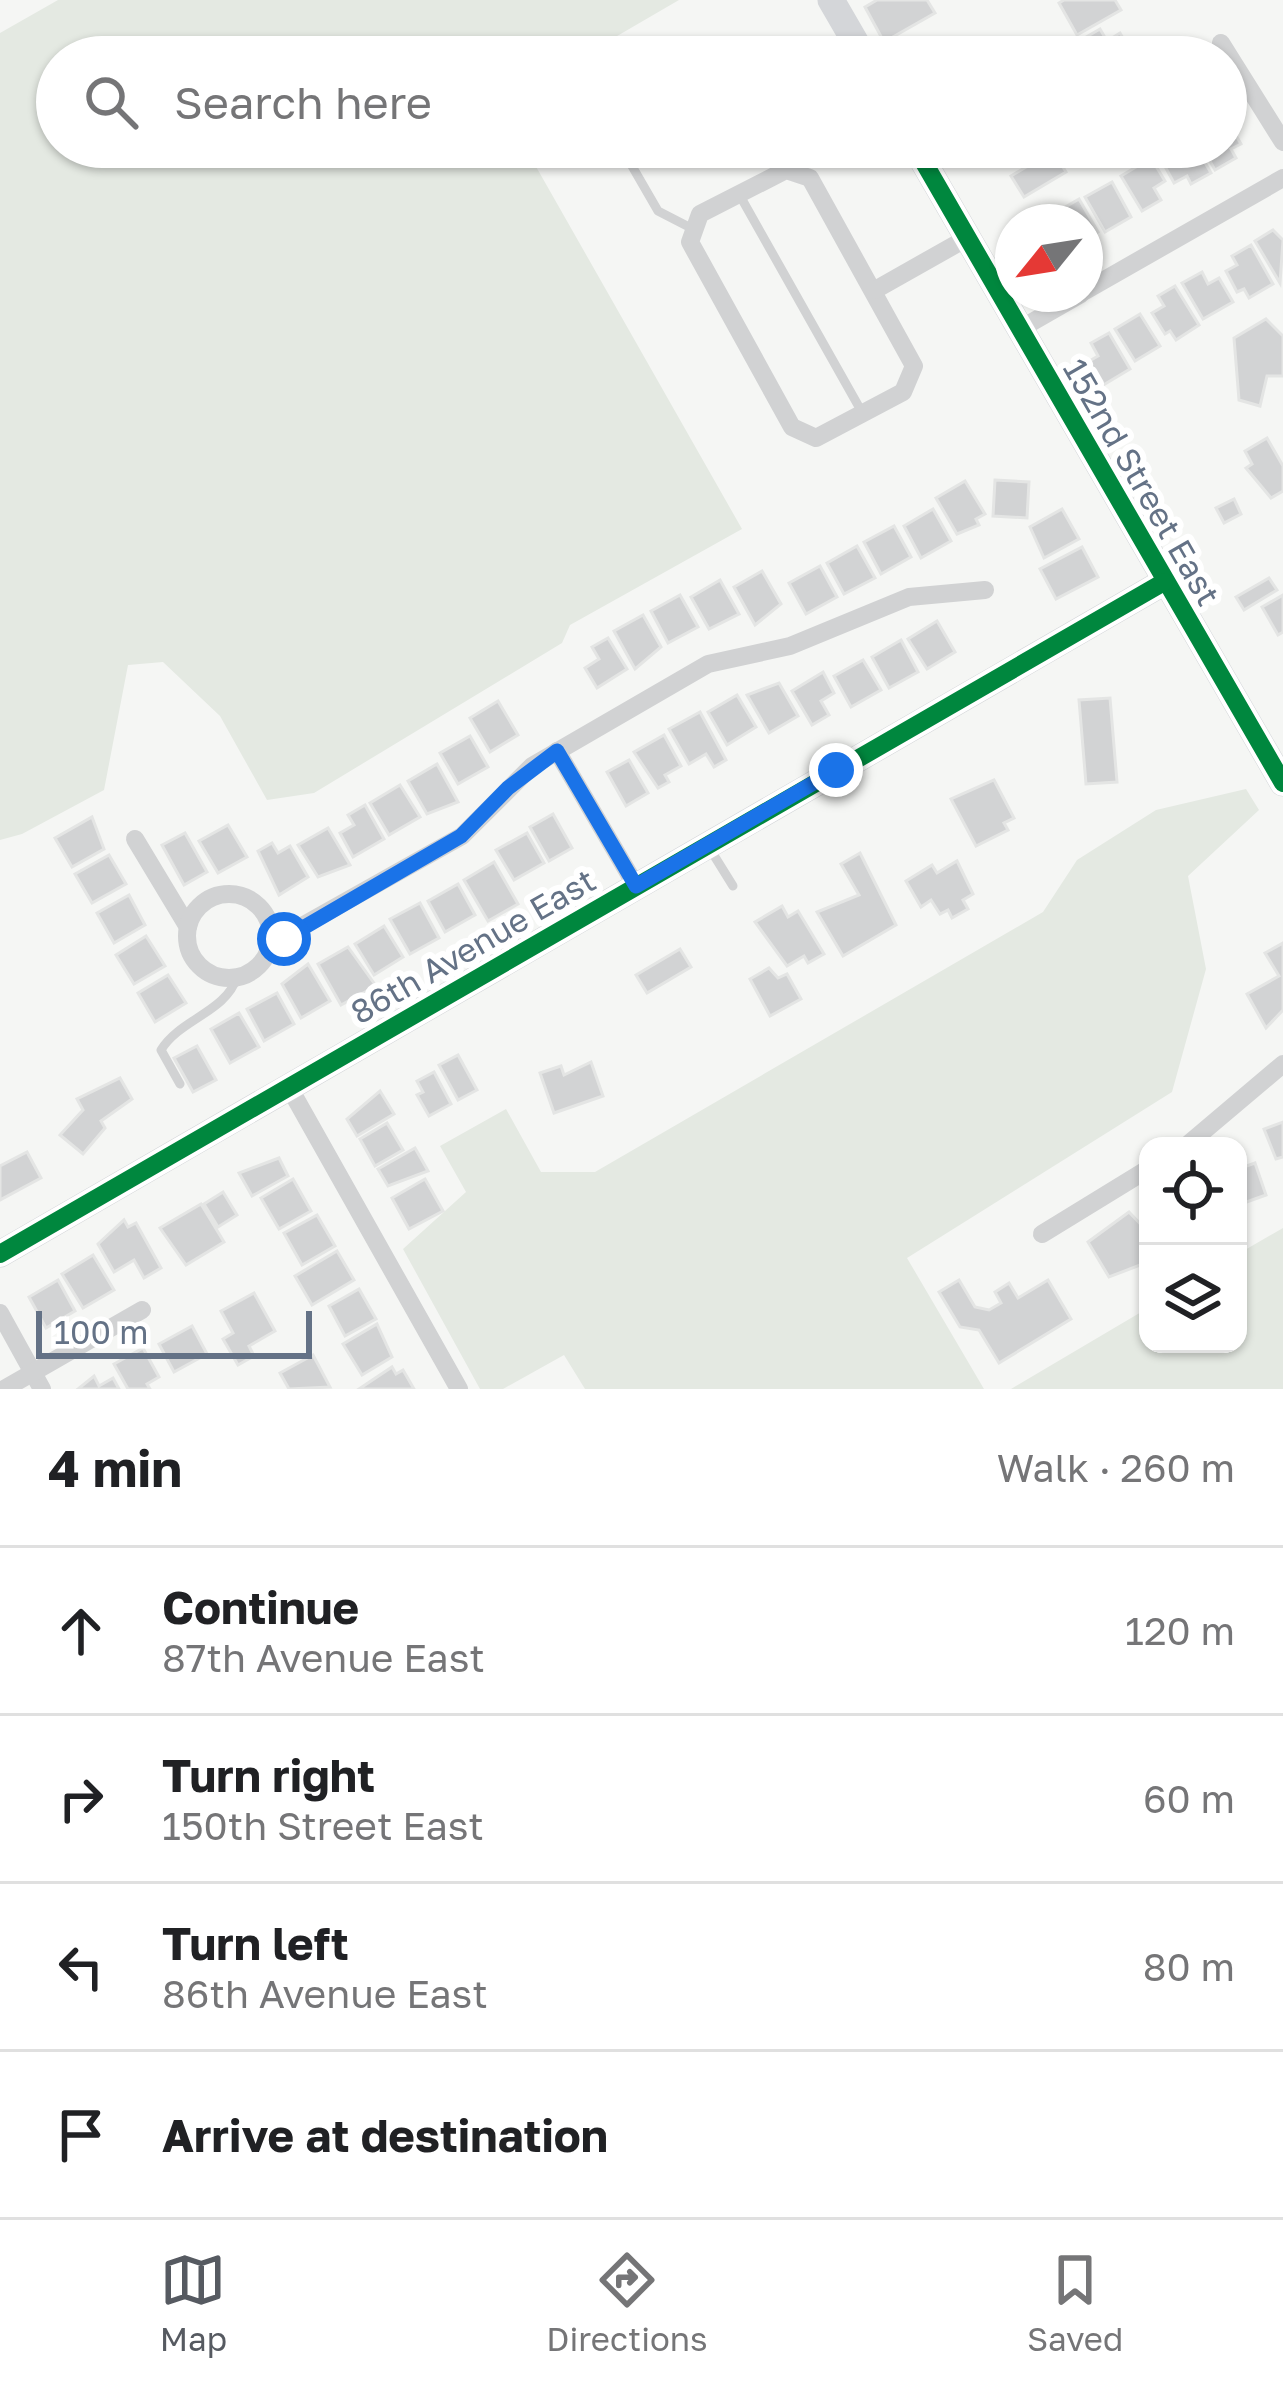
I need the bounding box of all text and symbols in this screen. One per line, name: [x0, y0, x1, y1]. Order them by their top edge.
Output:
search box: [36, 36, 1247, 168]
icon: search: [78, 69, 144, 135]
text: Search here: [174, 75, 432, 129]
north arrow: [995, 204, 1103, 312]
street label: 152nd Street East: [1056, 352, 1229, 612]
route end: [809, 743, 863, 797]
street label: 86th Avenue East: [344, 860, 602, 1031]
route start: [257, 912, 311, 966]
map controls: [1139, 1137, 1247, 1353]
button: locate: [1139, 1137, 1247, 1245]
button: layers: [1139, 1245, 1247, 1353]
scale bar: [36, 1305, 312, 1358]
text: 100 m: [54, 1312, 148, 1351]
text: 4 min: [48, 1437, 182, 1498]
text: Walk · 260 m: [997, 1444, 1235, 1491]
text: Continue: [162, 1580, 359, 1634]
icon: ahead: [48, 1598, 114, 1664]
text: 120 m: [1125, 1607, 1235, 1654]
text: 87th Avenue East: [162, 1634, 485, 1681]
text: Turn right: [162, 1748, 375, 1802]
icon: right: [48, 1766, 114, 1832]
text: 60 m: [1143, 1775, 1235, 1822]
text: 150th Street East: [162, 1802, 484, 1849]
text: Turn left: [162, 1916, 349, 1970]
icon: left: [48, 1934, 114, 2000]
text: 80 m: [1143, 1943, 1235, 1990]
text: 86th Avenue East: [162, 1970, 488, 2017]
icon: arrive: [48, 2102, 114, 2168]
text: Arrive at destination: [162, 2108, 608, 2162]
tab: Map: [160, 2247, 227, 2358]
tab: Directions: [546, 2247, 708, 2358]
tab: Saved: [1027, 2247, 1123, 2358]

